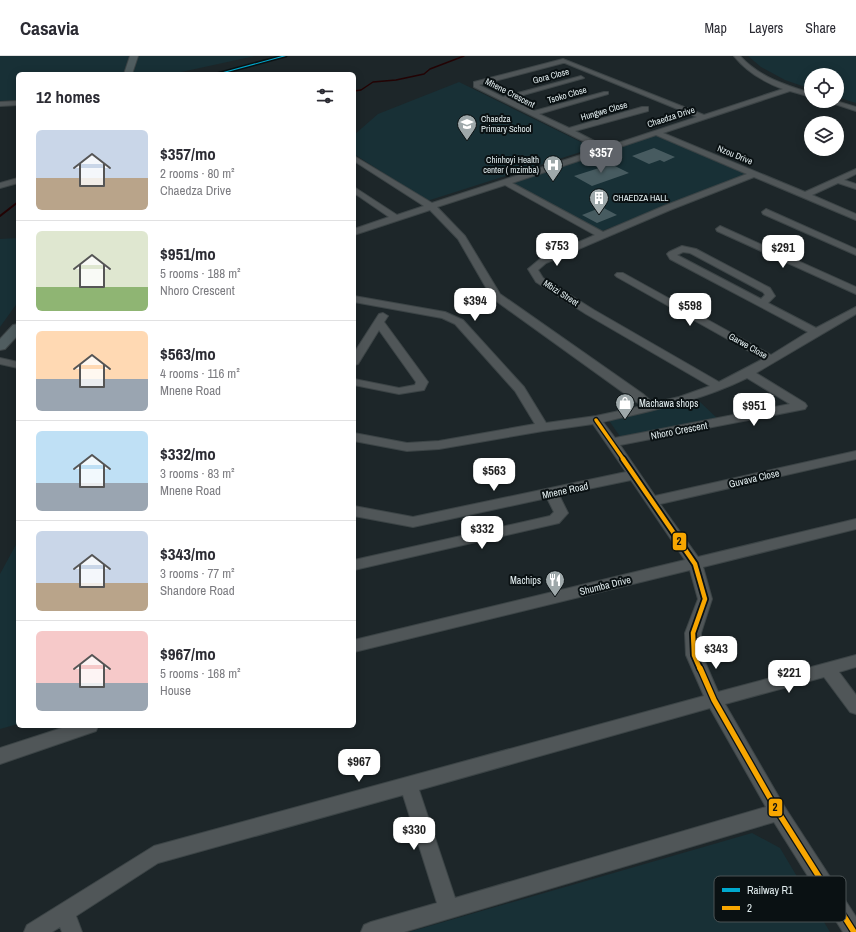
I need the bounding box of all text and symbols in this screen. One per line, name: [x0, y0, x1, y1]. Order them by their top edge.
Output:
text: Casavia: [20, 15, 79, 41]
text: Map: [705, 19, 727, 37]
text: Layers: [749, 19, 783, 37]
text: Share: [805, 19, 836, 37]
street label: Gora Close: [531, 65, 571, 87]
map controls: [804, 68, 844, 156]
button: locate: [804, 68, 844, 108]
street label: Mhene Crescent: [483, 75, 537, 111]
street label: Tsoko Close: [546, 84, 588, 106]
text: 12 homes: [36, 85, 100, 108]
icon: filters: [314, 85, 336, 107]
street label: Hungwe Close: [579, 99, 629, 123]
street label: Chaedza Drive: [646, 104, 696, 130]
school or university icon: Chaedza Primary School: [456, 113, 478, 141]
place label: Chaedza Primary School: [481, 113, 532, 135]
button: layers: [804, 116, 844, 156]
pin: $357: [577, 140, 625, 174]
text: $357/mo: [160, 142, 216, 165]
street label: Nzou Drive: [716, 143, 754, 167]
text: $357: [589, 144, 613, 161]
icon: home: [68, 146, 116, 194]
place label: Chinhoyi Health center ( mzimba): [483, 154, 540, 176]
hospital icon: Chinhoyi Health center ( mzimba): [542, 154, 564, 182]
text: 2 rooms · 80 m²: [160, 165, 235, 182]
text: Chaedza Drive: [160, 182, 231, 199]
building icon: CHAEDZA HALL: [588, 187, 610, 215]
place label: CHAEDZA HALL: [613, 192, 668, 204]
pin: $753: [533, 233, 581, 267]
pin: $291: [759, 235, 807, 269]
text: $753: [545, 237, 569, 254]
text: $291: [771, 239, 795, 256]
text: $951/mo: [160, 242, 216, 265]
icon: home: [68, 247, 116, 295]
text: 5 rooms · 188 m²: [160, 265, 241, 282]
street label: Mbizi Street: [541, 277, 581, 309]
text: Nhoro Crescent: [160, 282, 235, 299]
pin: $394: [451, 288, 499, 322]
text: $394: [463, 292, 487, 309]
pin: $598: [666, 293, 714, 327]
text: $598: [678, 297, 702, 314]
street label: Garwe Close: [726, 330, 770, 362]
text: $563/mo: [160, 342, 216, 365]
icon: home: [68, 347, 116, 395]
text: 4 rooms · 116 m²: [160, 365, 240, 382]
text: Mnene Road: [160, 382, 221, 399]
shop icon: Machawa shops: [614, 392, 636, 420]
pin: $951: [730, 393, 778, 427]
place label: Machawa shops: [639, 397, 698, 410]
text: $951: [742, 397, 766, 414]
street label: Nhoro Crescent: [650, 418, 709, 442]
text: $332/mo: [160, 442, 216, 465]
icon: home: [68, 447, 116, 495]
pin: $563: [470, 458, 518, 492]
text: $563: [482, 462, 506, 479]
text: 3 rooms · 83 m²: [160, 465, 235, 482]
street label: Guvava Close: [728, 466, 781, 491]
street label: Mnene Road: [541, 479, 589, 502]
text: Mnene Road: [160, 482, 221, 499]
pin: $332: [458, 516, 506, 550]
text: $332: [470, 520, 494, 537]
line badge: 2: [672, 532, 687, 551]
text: 2: [676, 534, 682, 548]
text: $343/mo: [160, 542, 216, 565]
icon: home: [68, 547, 116, 595]
text: 3 rooms · 77 m²: [160, 565, 235, 582]
restaurant icon: Machips: [544, 569, 566, 597]
street label: Shumba Drive: [578, 573, 633, 598]
place label: Machips: [510, 574, 541, 587]
text: Shandore Road: [160, 582, 235, 599]
pin: $343: [692, 636, 740, 670]
text: $343: [704, 640, 728, 657]
text: $967/mo: [160, 642, 216, 665]
icon: home: [68, 647, 116, 695]
pin: $221: [765, 660, 813, 694]
text: $221: [777, 664, 801, 681]
text: 5 rooms · 168 m²: [160, 665, 241, 682]
text: House: [160, 682, 191, 699]
pin: $967: [335, 749, 383, 783]
text: $967: [347, 753, 371, 770]
line badge: 2: [768, 798, 783, 817]
text: 2: [772, 800, 778, 814]
pin: $330: [390, 817, 438, 851]
text: $330: [402, 821, 426, 838]
legend: [714, 876, 846, 922]
text: Railway R1: [747, 883, 793, 897]
text: 2: [747, 901, 752, 915]

